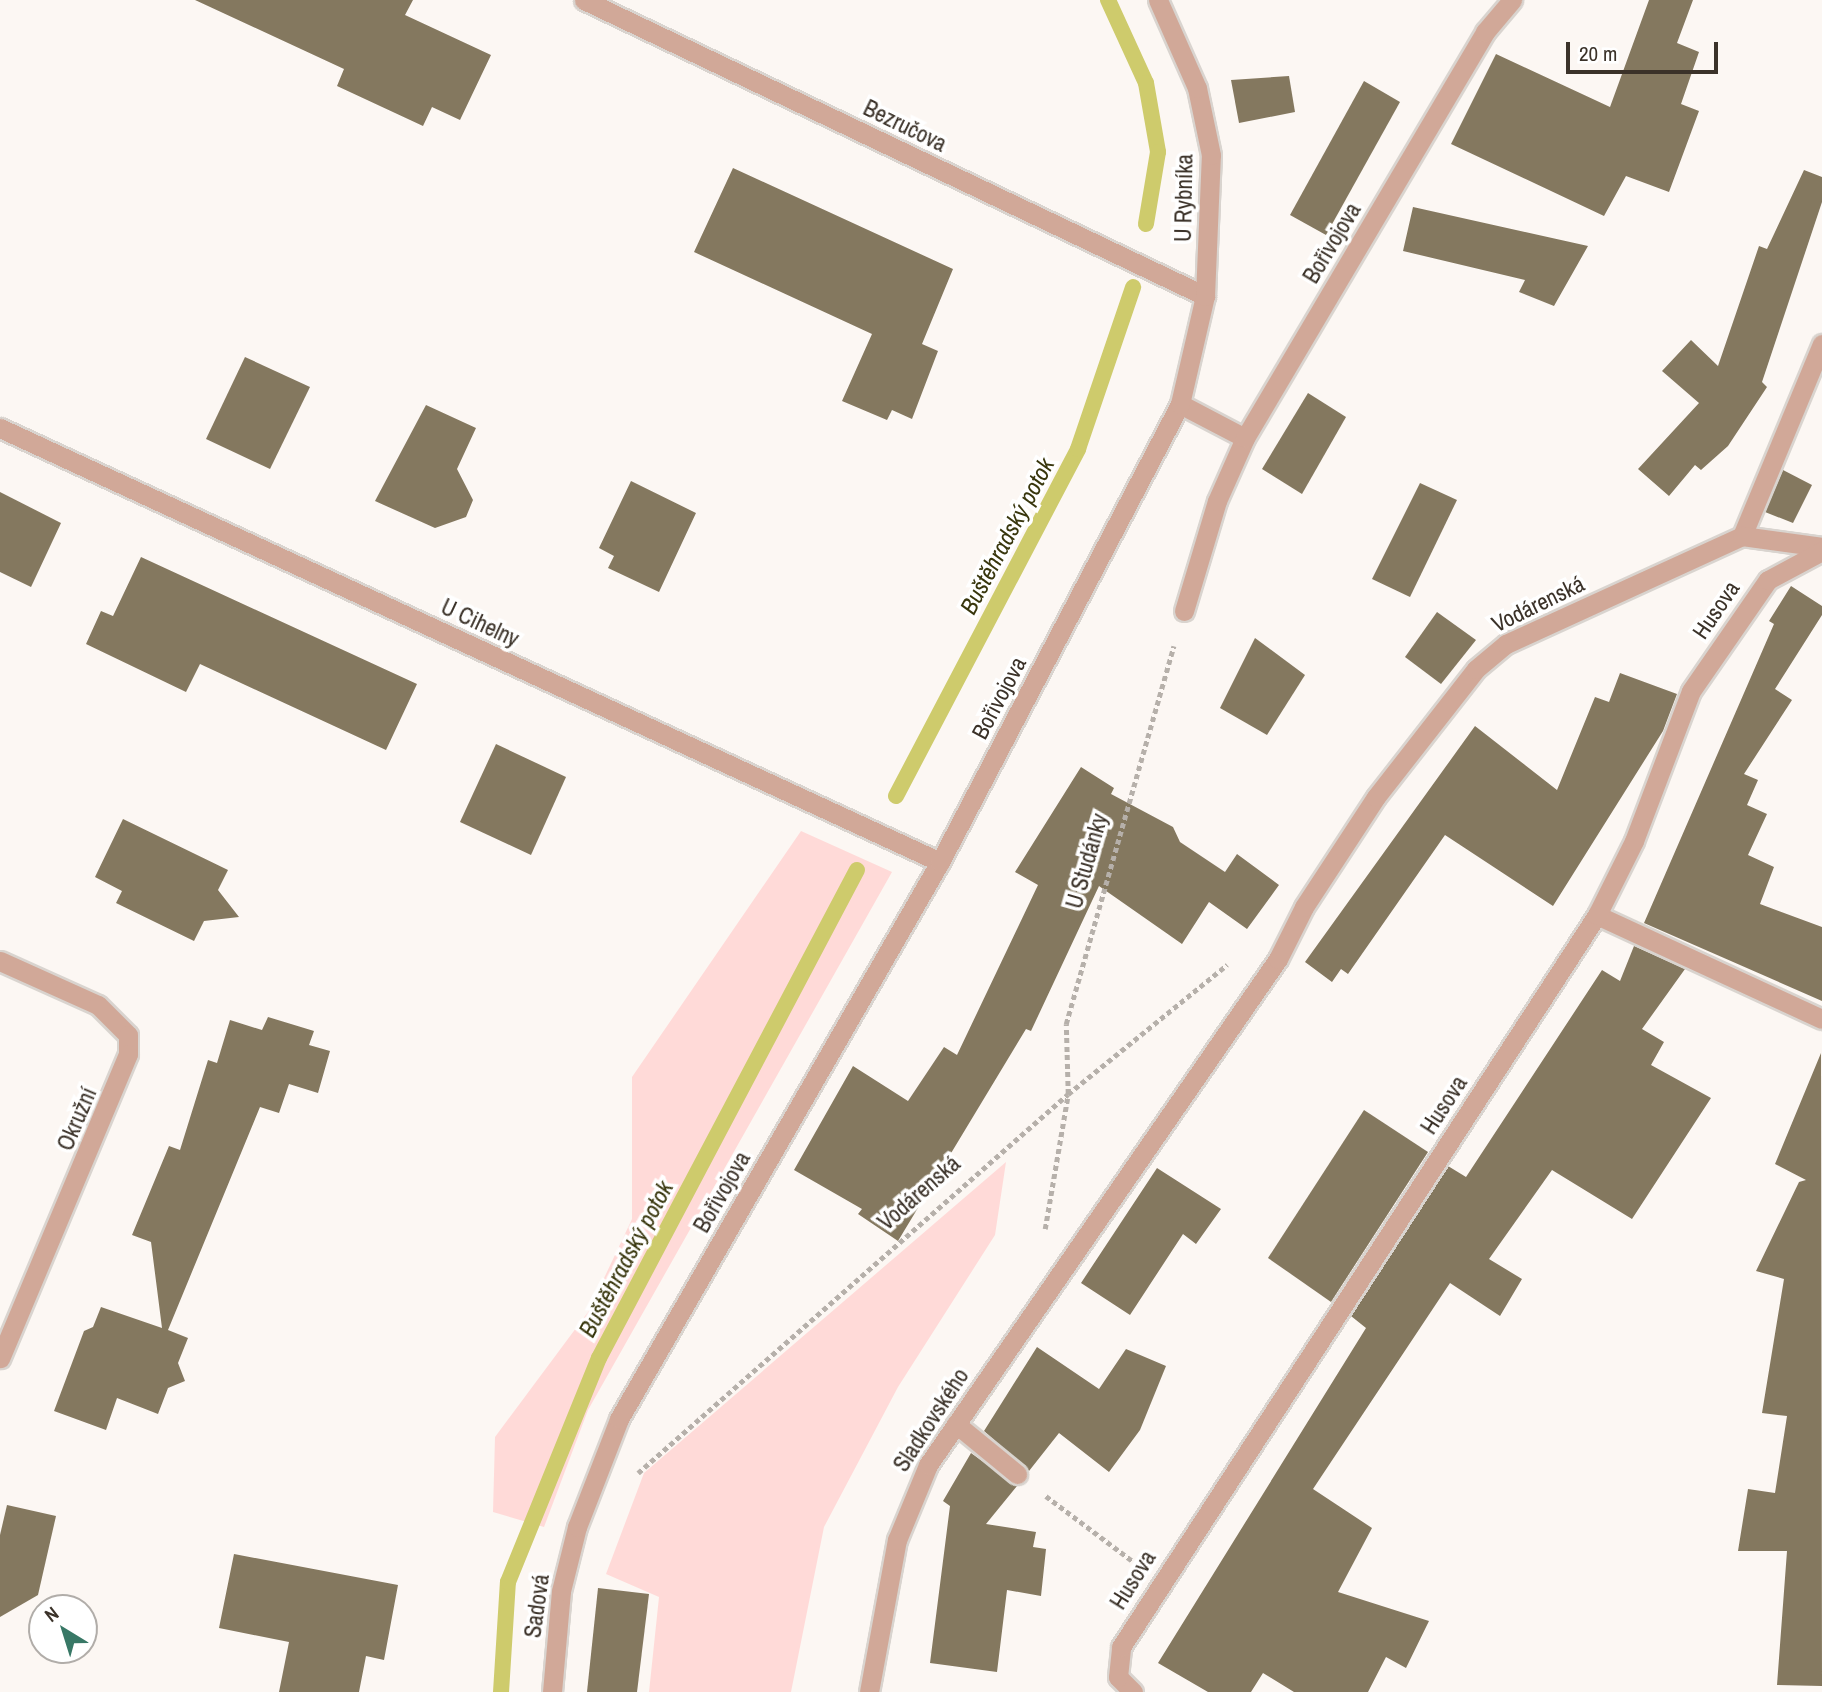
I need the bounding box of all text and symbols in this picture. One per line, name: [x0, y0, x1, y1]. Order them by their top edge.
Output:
scale bar: [1570, 28, 1722, 72]
text: 20 m: [1579, 39, 1617, 68]
street label: Bezručova: [859, 94, 951, 158]
street label: U Rybníka: [1169, 154, 1199, 242]
street label: Bořivojova: [1297, 198, 1367, 288]
water label: Buštěhradský potok: [954, 453, 1060, 619]
street label: Vodárenská: [1487, 570, 1589, 638]
street label: Husova: [1687, 576, 1745, 644]
street label: U Cihelny: [437, 593, 523, 653]
street label: Bořivojova: [966, 652, 1032, 744]
street label: U Studánky: [1060, 810, 1114, 912]
street label: Husova: [1415, 1071, 1473, 1139]
street label: Okružní: [51, 1083, 103, 1155]
street label: Bořivojova: [688, 1147, 756, 1237]
street label: Vodárenská: [872, 1150, 966, 1236]
water label: Buštěhradský potok: [573, 1176, 679, 1342]
street label: Sladkovského: [887, 1363, 975, 1477]
street label: Husova: [1104, 1546, 1162, 1614]
street label: Sadová: [519, 1572, 555, 1640]
north arrow: [28, 1594, 98, 1664]
text: N: [39, 1600, 64, 1628]

